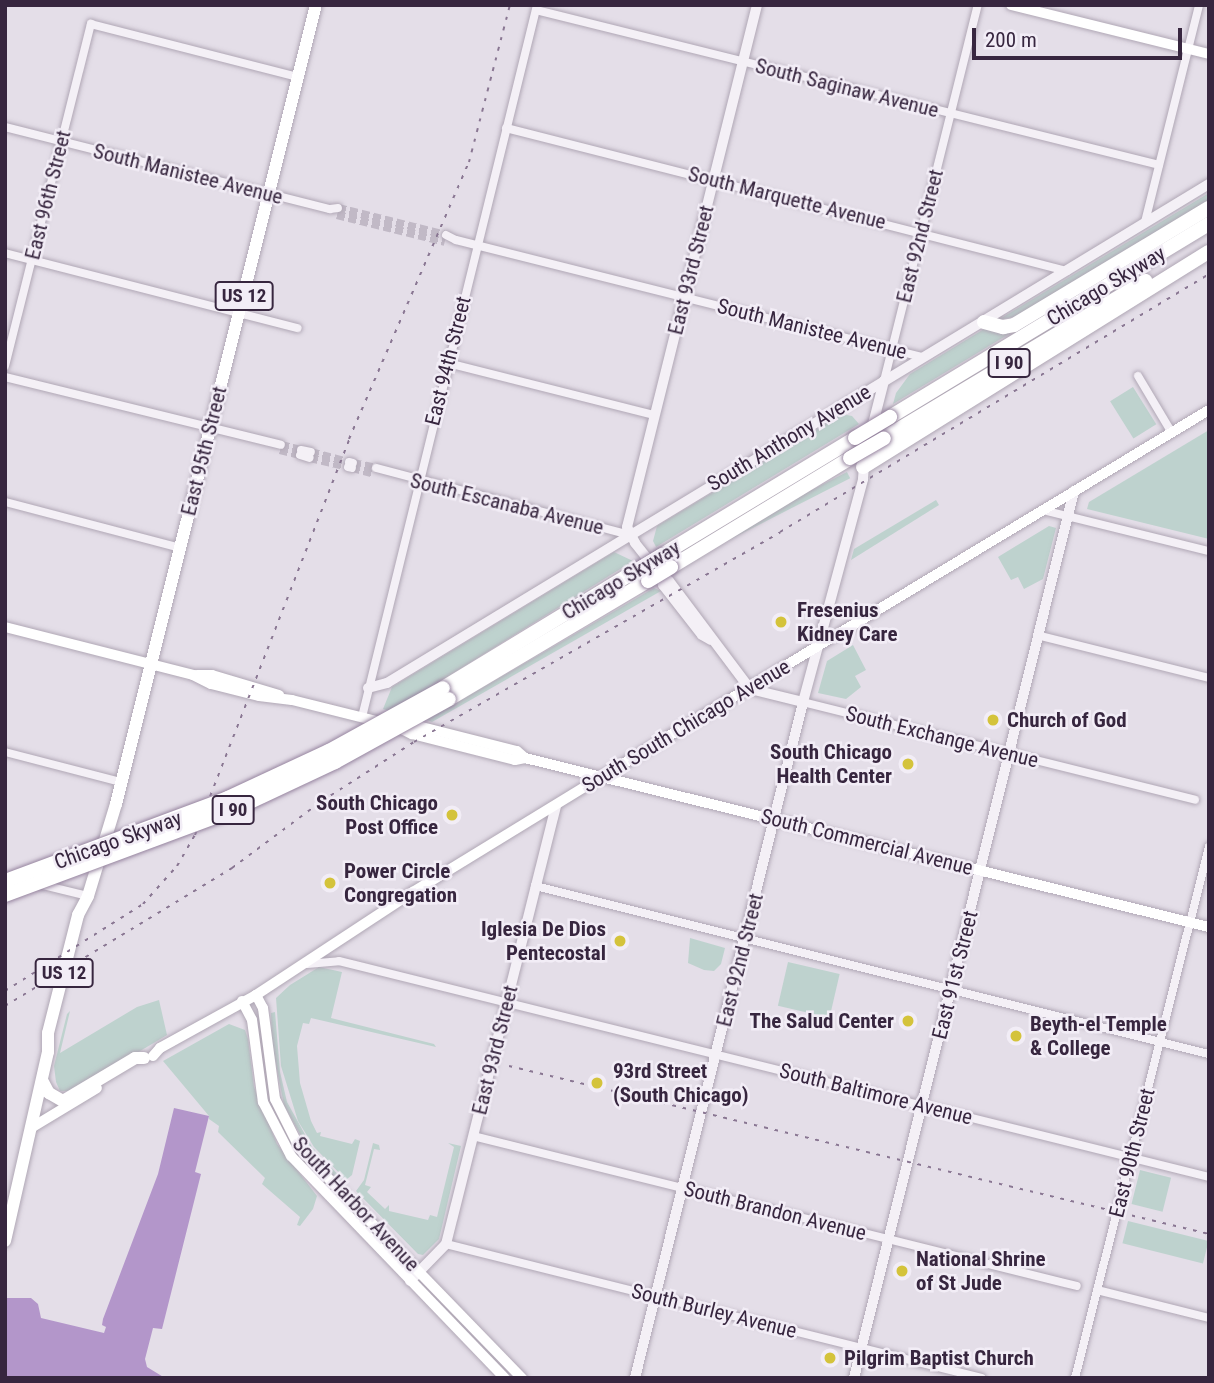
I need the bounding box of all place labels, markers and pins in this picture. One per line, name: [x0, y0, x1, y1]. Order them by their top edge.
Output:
place label: Fresenius Kidney Care: [797, 597, 897, 647]
marker: Fresenius Kidney Care: [771, 612, 791, 632]
place label: Church of God: [1007, 707, 1127, 733]
marker: Church of God: [985, 712, 1001, 728]
place label: South Chicago Health Center: [770, 739, 892, 789]
marker: South Chicago Health Center: [898, 754, 918, 774]
place label: South Chicago Post Office: [316, 790, 438, 840]
marker: South Chicago Post Office: [444, 807, 460, 823]
place label: Power Circle Congregation: [344, 858, 457, 908]
marker: Power Circle Congregation: [322, 875, 338, 891]
place label: Iglesia De Dios Pentecostal: [481, 916, 606, 966]
marker: Iglesia De Dios Pentecostal: [612, 933, 628, 949]
place label: The Salud Center: [750, 1008, 894, 1034]
place label: Beyth-el Temple & College: [1030, 1011, 1167, 1061]
marker: The Salud Center: [900, 1013, 916, 1029]
marker: Beyth-el Temple & College: [1008, 1028, 1024, 1044]
place label: 93rd Street (South Chicago): [613, 1058, 748, 1108]
marker: 93rd Street (South Chicago): [587, 1073, 607, 1093]
place label: National Shrine of St Jude: [916, 1246, 1046, 1296]
marker: National Shrine of St Jude: [894, 1263, 910, 1279]
place label: Pilgrim Baptist Church: [844, 1345, 1034, 1371]
marker: Pilgrim Baptist Church: [822, 1350, 838, 1366]

